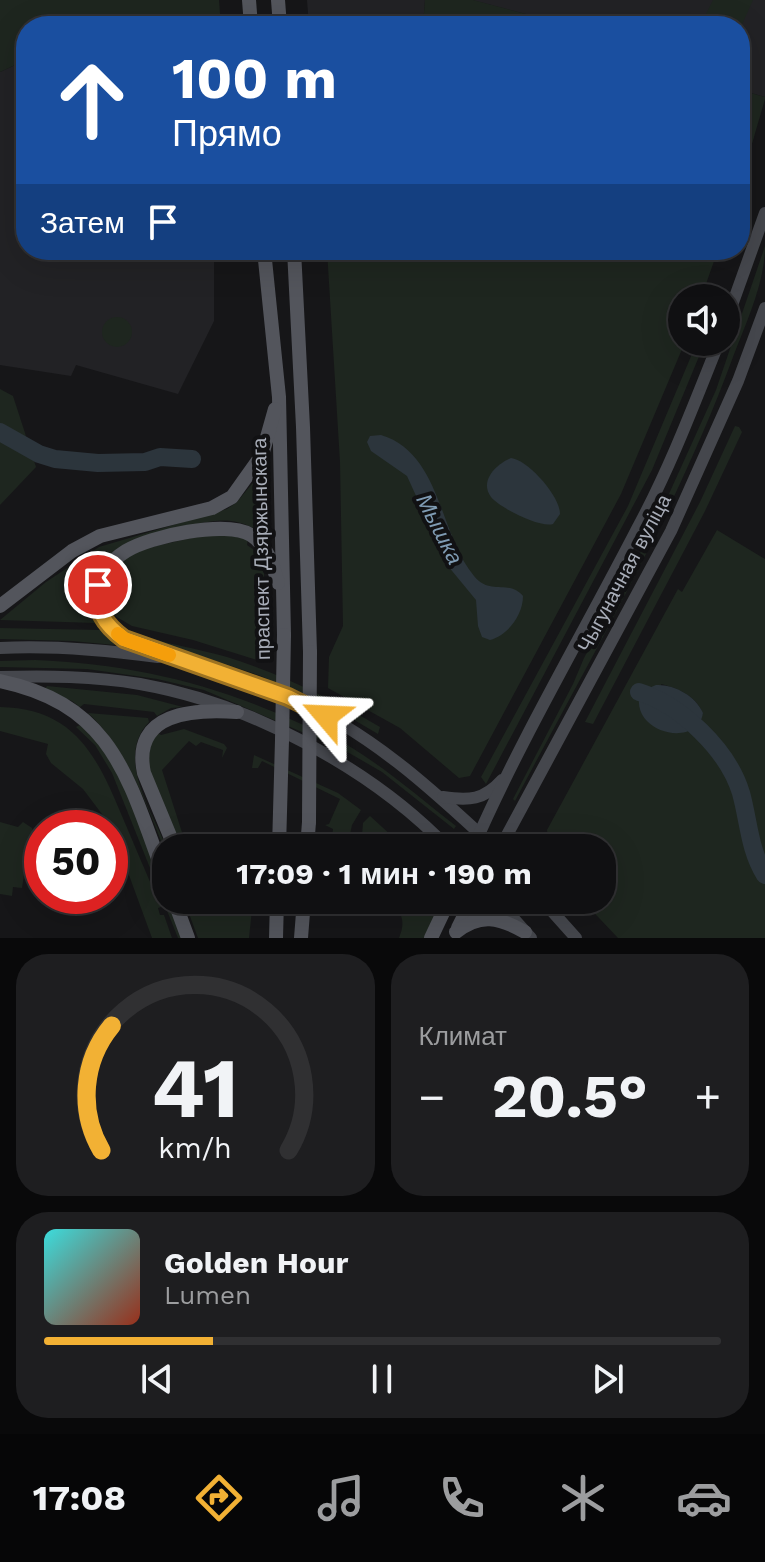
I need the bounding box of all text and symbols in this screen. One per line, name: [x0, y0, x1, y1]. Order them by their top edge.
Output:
text: 100 m: [172, 46, 337, 112]
icon: ahead: [40, 48, 144, 152]
text: Прямо: [172, 113, 282, 155]
icon: arrive: [141, 200, 185, 244]
text: Затем: [40, 205, 125, 240]
map controls: [668, 284, 740, 356]
button: sound: [668, 284, 740, 356]
street label: праспект Дзяржынскага: [247, 437, 275, 660]
street label: Чыгуначная вуліца: [572, 489, 676, 656]
water label: Мышка: [411, 490, 468, 568]
pin: [64, 551, 132, 619]
icon: arrive: [76, 563, 120, 607]
position arrow: [284, 674, 368, 758]
speed limit sign: 50: [24, 810, 128, 914]
text: 17:09 · 1 мин · 190 m: [236, 856, 532, 891]
text: Климат: [419, 1021, 507, 1051]
text: 41: [151, 1040, 239, 1137]
text: 20.5°: [492, 1061, 648, 1132]
text: −: [419, 1071, 445, 1123]
text: +: [694, 1071, 721, 1123]
text: km/h: [158, 1131, 232, 1165]
text: Golden Hour: [164, 1245, 348, 1280]
text: Lumen: [164, 1280, 251, 1310]
icon: previous: [135, 1357, 179, 1401]
icon: pause: [360, 1357, 404, 1401]
icon: next: [586, 1357, 630, 1401]
icon: directions: [191, 1470, 247, 1526]
icon: music: [313, 1470, 369, 1526]
icon: phone: [434, 1470, 490, 1526]
icon: climate: [555, 1470, 611, 1526]
icon: car: [676, 1470, 732, 1526]
text: 17:08: [33, 1477, 126, 1519]

